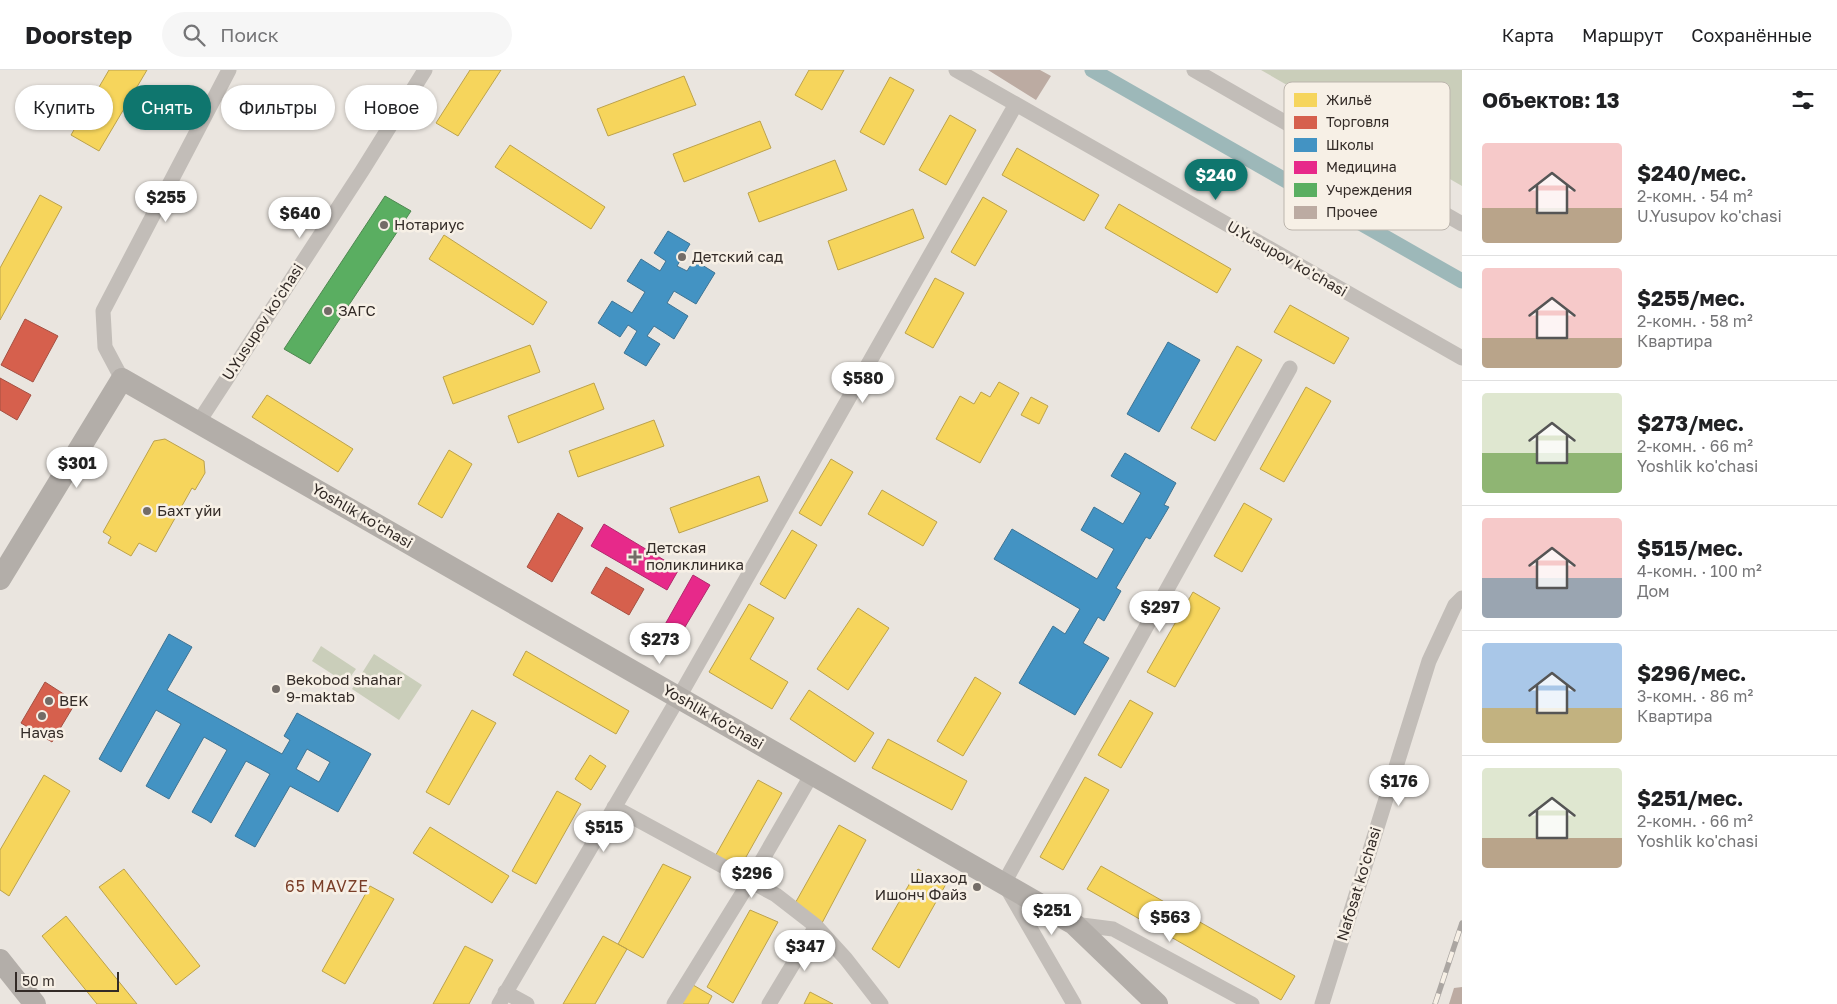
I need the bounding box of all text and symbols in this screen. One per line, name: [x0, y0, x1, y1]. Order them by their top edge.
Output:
search box: [162, 12, 512, 57]
text: Doorstep: [25, 20, 132, 49]
icon: search: [180, 21, 208, 49]
text: Поиск: [220, 23, 279, 46]
text: Карта: [1502, 24, 1554, 46]
text: Маршрут: [1582, 24, 1663, 46]
text: Сохранённые: [1691, 24, 1812, 46]
legend: [1284, 82, 1450, 230]
chip: Купить: [15, 85, 113, 130]
chip: Снять: [123, 85, 211, 130]
chip: Фильтры: [221, 85, 335, 130]
chip: Новое: [345, 85, 437, 130]
icon: filters: [1789, 86, 1817, 114]
text: Объектов: 13: [1482, 87, 1620, 113]
text: Жильё: [1326, 91, 1372, 108]
text: Торговля: [1326, 113, 1389, 130]
text: Школы: [1326, 136, 1374, 153]
pin: $240: [1186, 158, 1246, 201]
text: Медицина: [1326, 158, 1397, 175]
text: $240/мес.: [1637, 160, 1747, 186]
icon: home: [1522, 163, 1582, 223]
text: $240: [1196, 165, 1236, 185]
pin: $255: [136, 180, 196, 223]
text: Учреждения: [1326, 181, 1412, 198]
text: 2-комн. · 54 m²: [1637, 186, 1753, 206]
text: $255: [146, 187, 186, 207]
pin: $640: [270, 196, 330, 239]
text: $640: [279, 203, 321, 223]
text: Прочее: [1326, 203, 1378, 220]
text: U.Yusupov ko'chasi: [1637, 206, 1782, 226]
place label: Нотариус: [394, 215, 464, 233]
street label: U.Yusupov ko'chasi: [1224, 216, 1351, 300]
marker: Нотариус: [378, 219, 390, 231]
place label: Детский сад: [692, 247, 783, 265]
marker: Детский сад: [676, 251, 688, 263]
street label: U.Yusupov ko'chasi: [218, 260, 307, 383]
text: $255/мес.: [1637, 285, 1746, 311]
icon: home: [1522, 288, 1582, 348]
place label: ЗАГС: [338, 301, 376, 319]
marker: ЗАГС: [322, 305, 334, 317]
text: 2-комн. · 58 m²: [1637, 311, 1753, 331]
text: Квартира: [1637, 331, 1712, 351]
pin: $580: [833, 362, 893, 404]
text: $580: [842, 368, 884, 388]
text: $273/мес.: [1637, 410, 1744, 436]
icon: home: [1522, 413, 1582, 473]
text: 2-комн. · 66 m²: [1637, 436, 1753, 456]
pin: $301: [47, 446, 107, 489]
text: $301: [57, 453, 97, 473]
text: Yoshlik ko'chasi: [1637, 456, 1758, 476]
street label: Yoshlik ko'chasi: [309, 479, 416, 551]
place label: Бахт уйи: [157, 501, 222, 519]
marker: Бахт уйи: [141, 505, 153, 517]
text: $515/мес.: [1637, 535, 1744, 561]
place label: Детская поликлиника: [646, 538, 744, 573]
icon: home: [1522, 538, 1582, 598]
marker: Детская поликлиника: [628, 550, 642, 564]
text: 4-комн. · 100 m²: [1637, 561, 1762, 581]
text: Дом: [1637, 581, 1670, 601]
pin: $297: [1130, 590, 1190, 633]
text: $297: [1140, 597, 1180, 617]
pin: $273: [630, 622, 690, 665]
text: $273: [641, 629, 679, 649]
text: $296/мес.: [1637, 660, 1747, 686]
icon: home: [1522, 663, 1582, 723]
place label: Bekobod shahar 9-maktab: [286, 670, 402, 705]
street label: Yoshlik ko'chasi: [660, 680, 767, 752]
marker: Bekobod shahar 9-maktab: [270, 683, 282, 695]
text: 3-комн. · 86 m²: [1637, 686, 1753, 706]
place label: BEK: [59, 691, 89, 709]
marker: BEK: [43, 695, 55, 707]
text: Квартира: [1637, 706, 1712, 726]
marker: Havas: [36, 710, 48, 722]
place label: Havas: [20, 723, 64, 741]
pin: $176: [1369, 764, 1429, 807]
text: $176: [1380, 771, 1418, 791]
text: $251/мес.: [1637, 785, 1744, 811]
icon: home: [1522, 788, 1582, 848]
pin: $515: [574, 810, 634, 853]
text: 2-комн. · 66 m²: [1637, 811, 1753, 831]
text: $515: [585, 817, 623, 837]
street label: Nafosat ko'chasi: [1332, 825, 1384, 943]
text: Yoshlik ko'chasi: [1637, 831, 1758, 851]
pin: $296: [722, 856, 782, 899]
text: $296: [732, 863, 772, 883]
place label: Шахзод Ишонч Файз: [875, 868, 967, 903]
district label: 65 MAVZE: [285, 876, 369, 896]
marker: Шахзод Ишонч Файз: [971, 881, 983, 893]
pin: $251: [1022, 894, 1082, 936]
text: $251: [1033, 900, 1071, 920]
pin: $563: [1140, 900, 1200, 943]
text: $563: [1150, 907, 1190, 927]
pin: $347: [775, 930, 835, 972]
text: $347: [785, 936, 825, 956]
scale bar: [15, 969, 119, 992]
text: 50 m: [22, 972, 55, 989]

